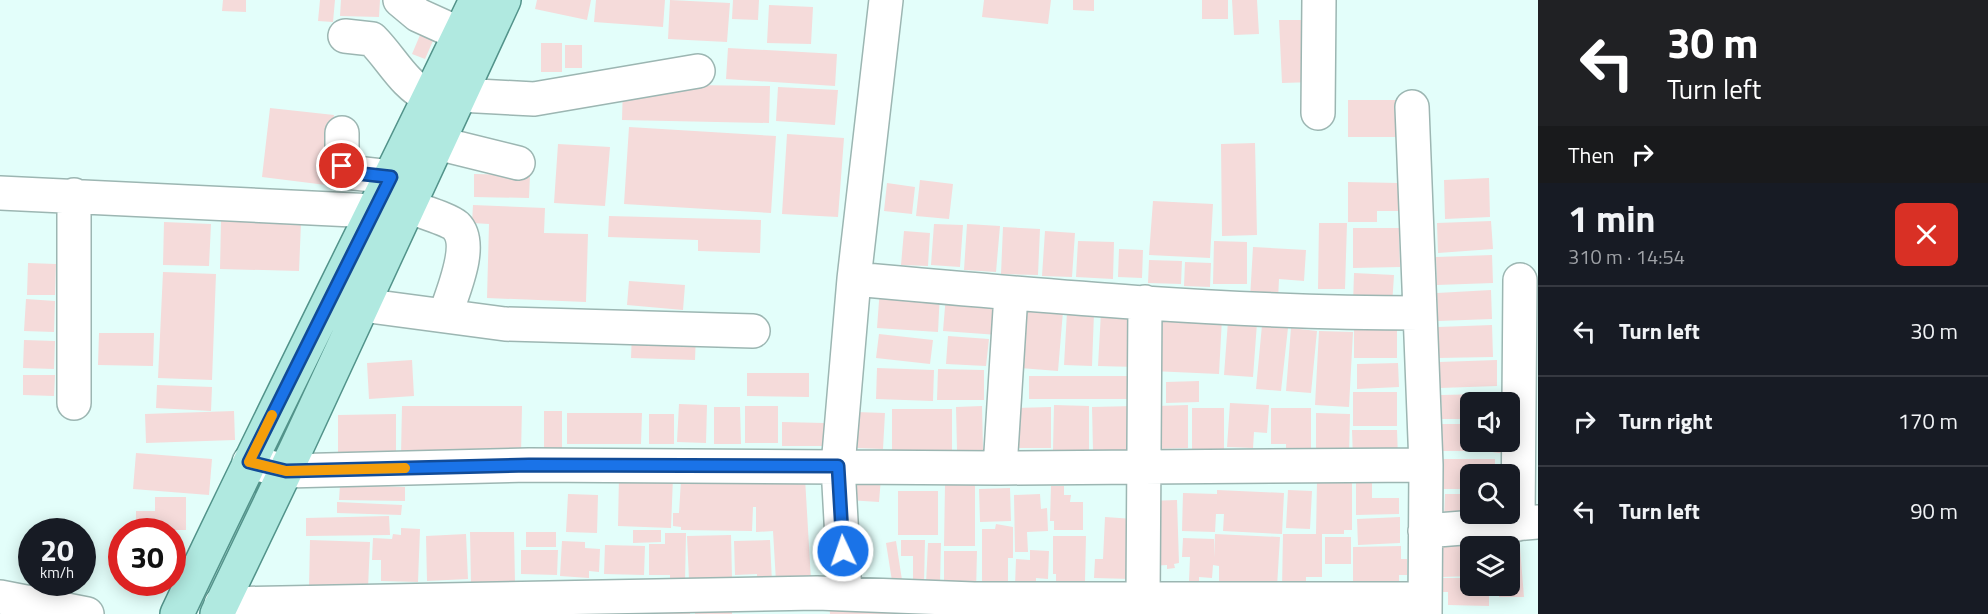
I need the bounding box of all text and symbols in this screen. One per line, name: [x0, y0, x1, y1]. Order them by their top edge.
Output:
text: 30 m: [1667, 10, 1759, 74]
icon: left: [1568, 24, 1646, 102]
text: Turn left: [1667, 68, 1761, 109]
text: Then: [1568, 138, 1614, 172]
icon: right: [1626, 138, 1659, 171]
pin: [316, 140, 367, 191]
icon: arrive: [325, 149, 358, 182]
text: 1 min: [1568, 191, 1655, 246]
button: close: [1895, 203, 1958, 266]
text: 310 m · 14:54: [1568, 241, 1685, 272]
text: Turn left: [1619, 314, 1700, 348]
text: 30 m: [1910, 314, 1958, 348]
icon: left: [1568, 315, 1601, 348]
map controls: [1460, 392, 1520, 596]
button: sound: [1460, 392, 1520, 452]
text: Turn right: [1619, 404, 1713, 438]
text: 170 m: [1898, 404, 1958, 438]
icon: right: [1568, 405, 1601, 438]
button: search: [1460, 464, 1520, 524]
text: Turn left: [1619, 494, 1700, 528]
text: 90 m: [1910, 494, 1958, 528]
icon: left: [1568, 495, 1601, 528]
speed limit sign: 30: [108, 518, 186, 596]
position arrow: [811, 519, 875, 583]
text: 20: [40, 527, 74, 573]
button: layers: [1460, 536, 1520, 596]
text: km/h: [40, 561, 74, 584]

